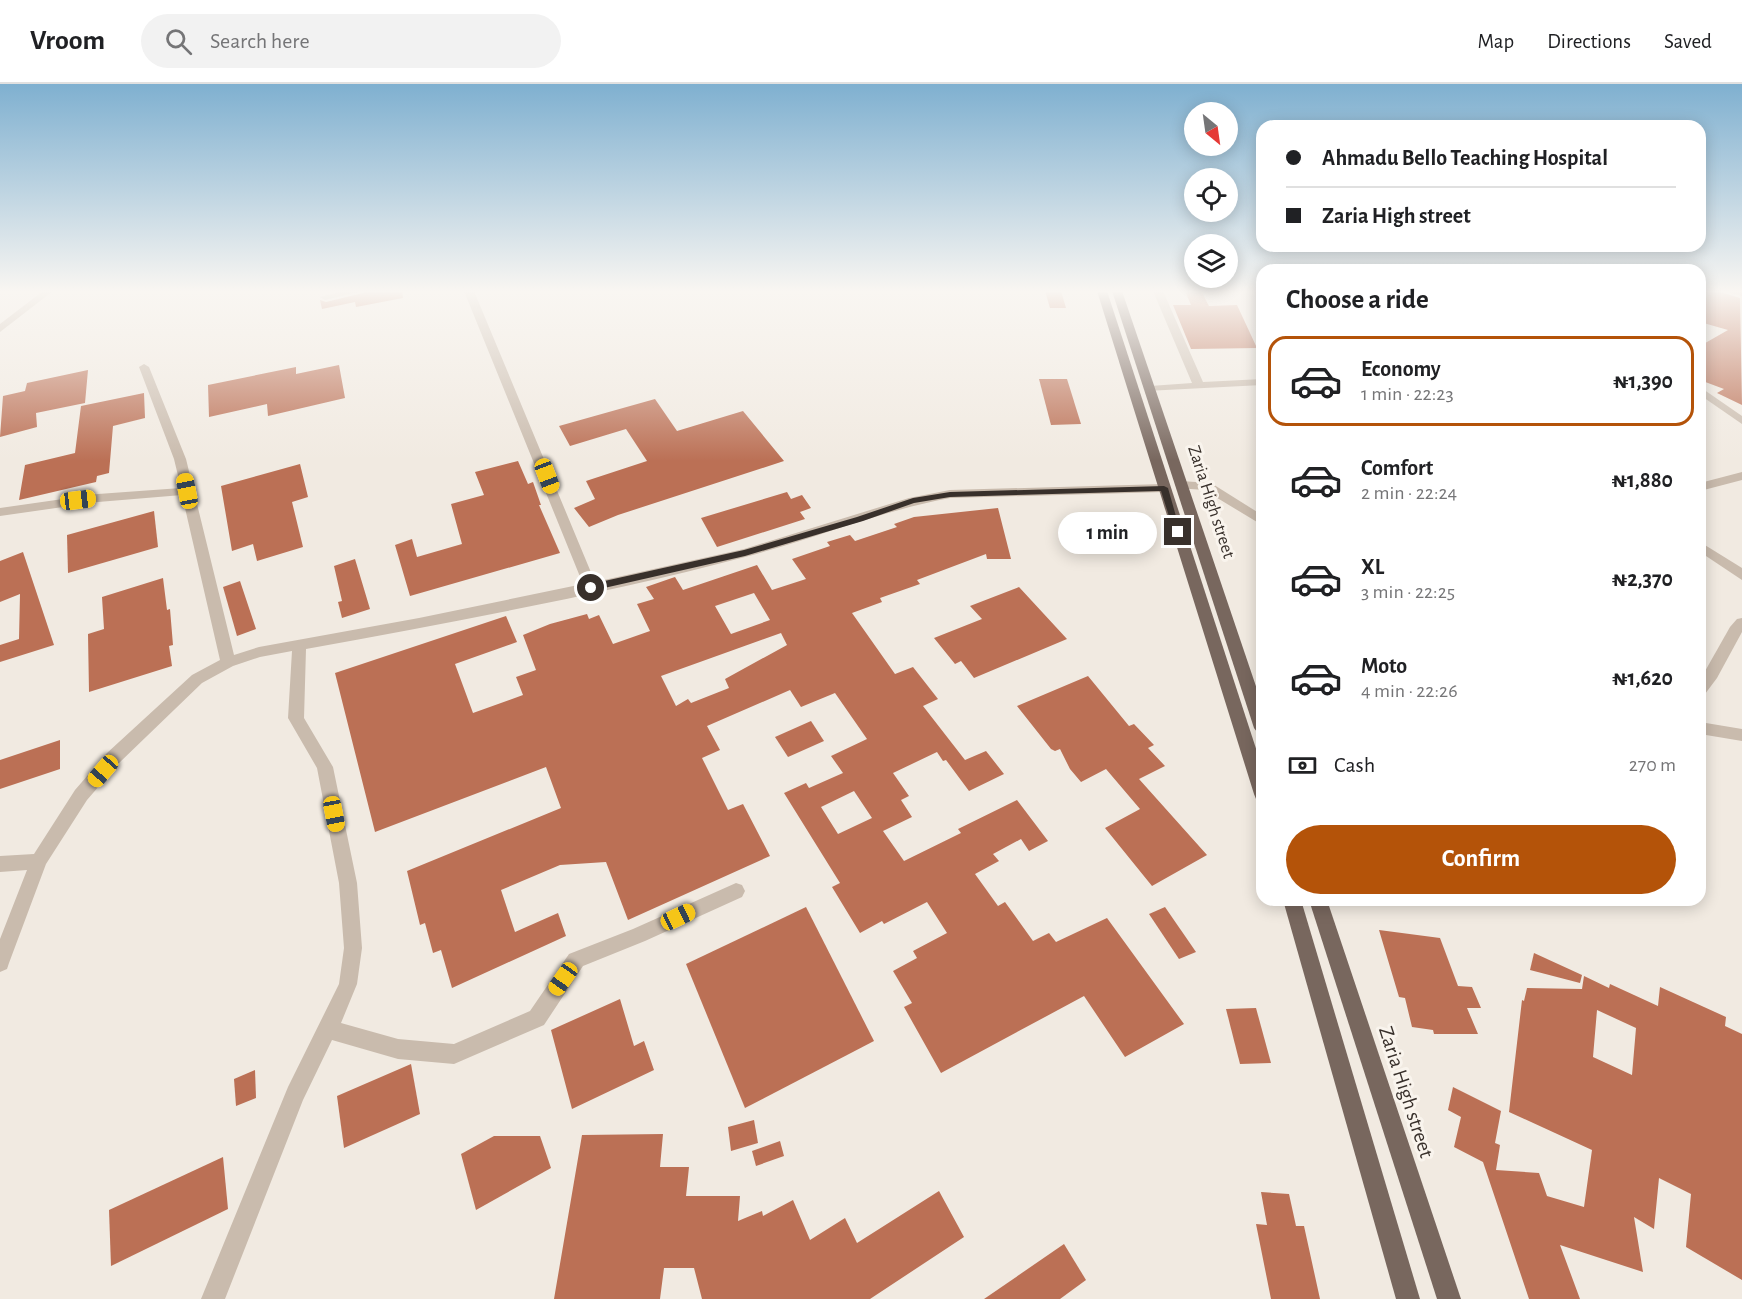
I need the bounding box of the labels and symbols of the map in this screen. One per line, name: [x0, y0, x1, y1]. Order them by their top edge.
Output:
north arrow: [1184, 102, 1238, 156]
street label: Zaria High street: [1184, 443, 1238, 561]
car: [532, 456, 562, 496]
car: [175, 472, 199, 510]
car: [59, 489, 97, 511]
callout: 1 min: [1058, 511, 1157, 553]
route end: [1164, 518, 1191, 545]
route start: [577, 574, 604, 601]
car: [84, 752, 122, 790]
car: [322, 795, 346, 833]
car: [658, 901, 698, 933]
car: [545, 959, 581, 999]
street label: Zaria High street: [1375, 1024, 1437, 1161]

